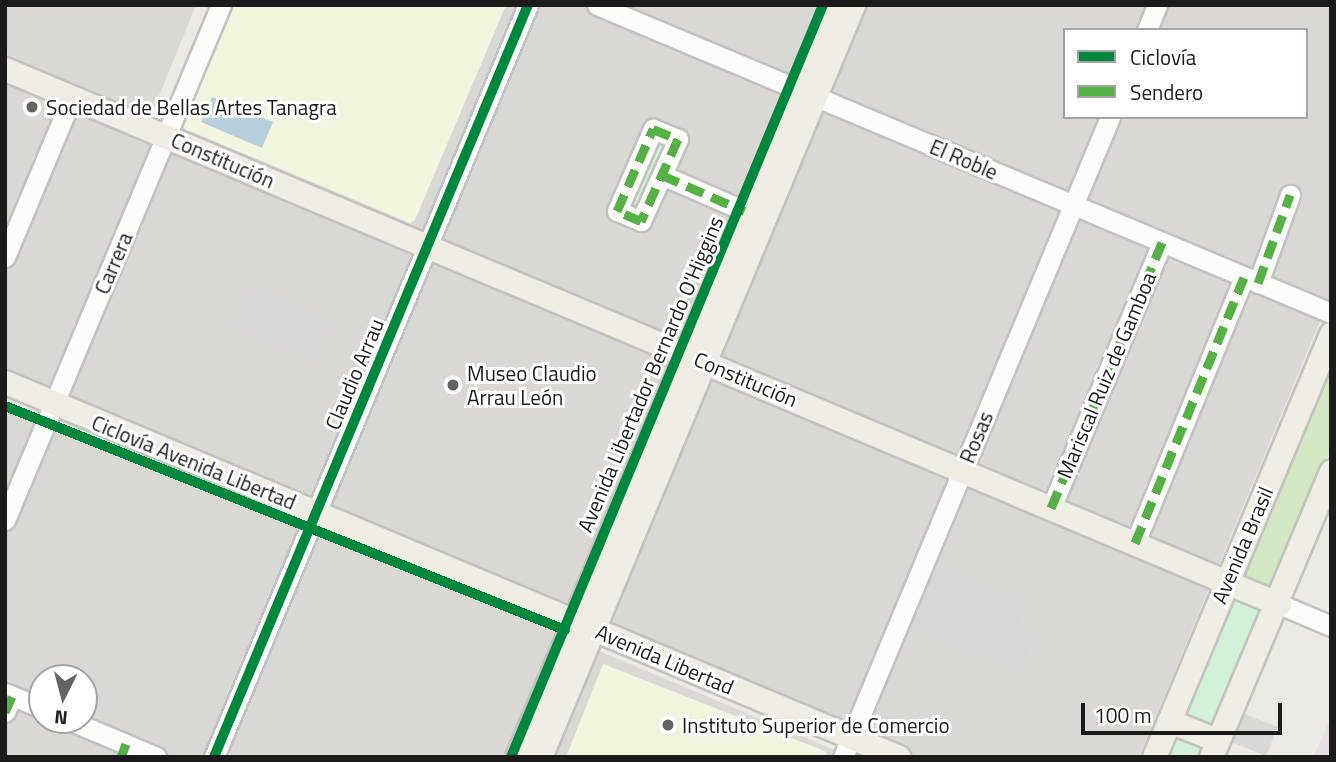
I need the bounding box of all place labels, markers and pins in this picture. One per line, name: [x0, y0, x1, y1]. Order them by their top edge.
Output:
place label: Sociedad de Bellas Artes Tanagra: [46, 94, 337, 120]
marker: Sociedad de Bellas Artes Tanagra: [24, 99, 40, 115]
place label: Museo Claudio Arrau León: [467, 360, 597, 410]
marker: Museo Claudio Arrau León: [445, 377, 461, 393]
place label: Instituto Superior de Comercio: [682, 712, 950, 738]
marker: Instituto Superior de Comercio: [660, 717, 676, 733]

